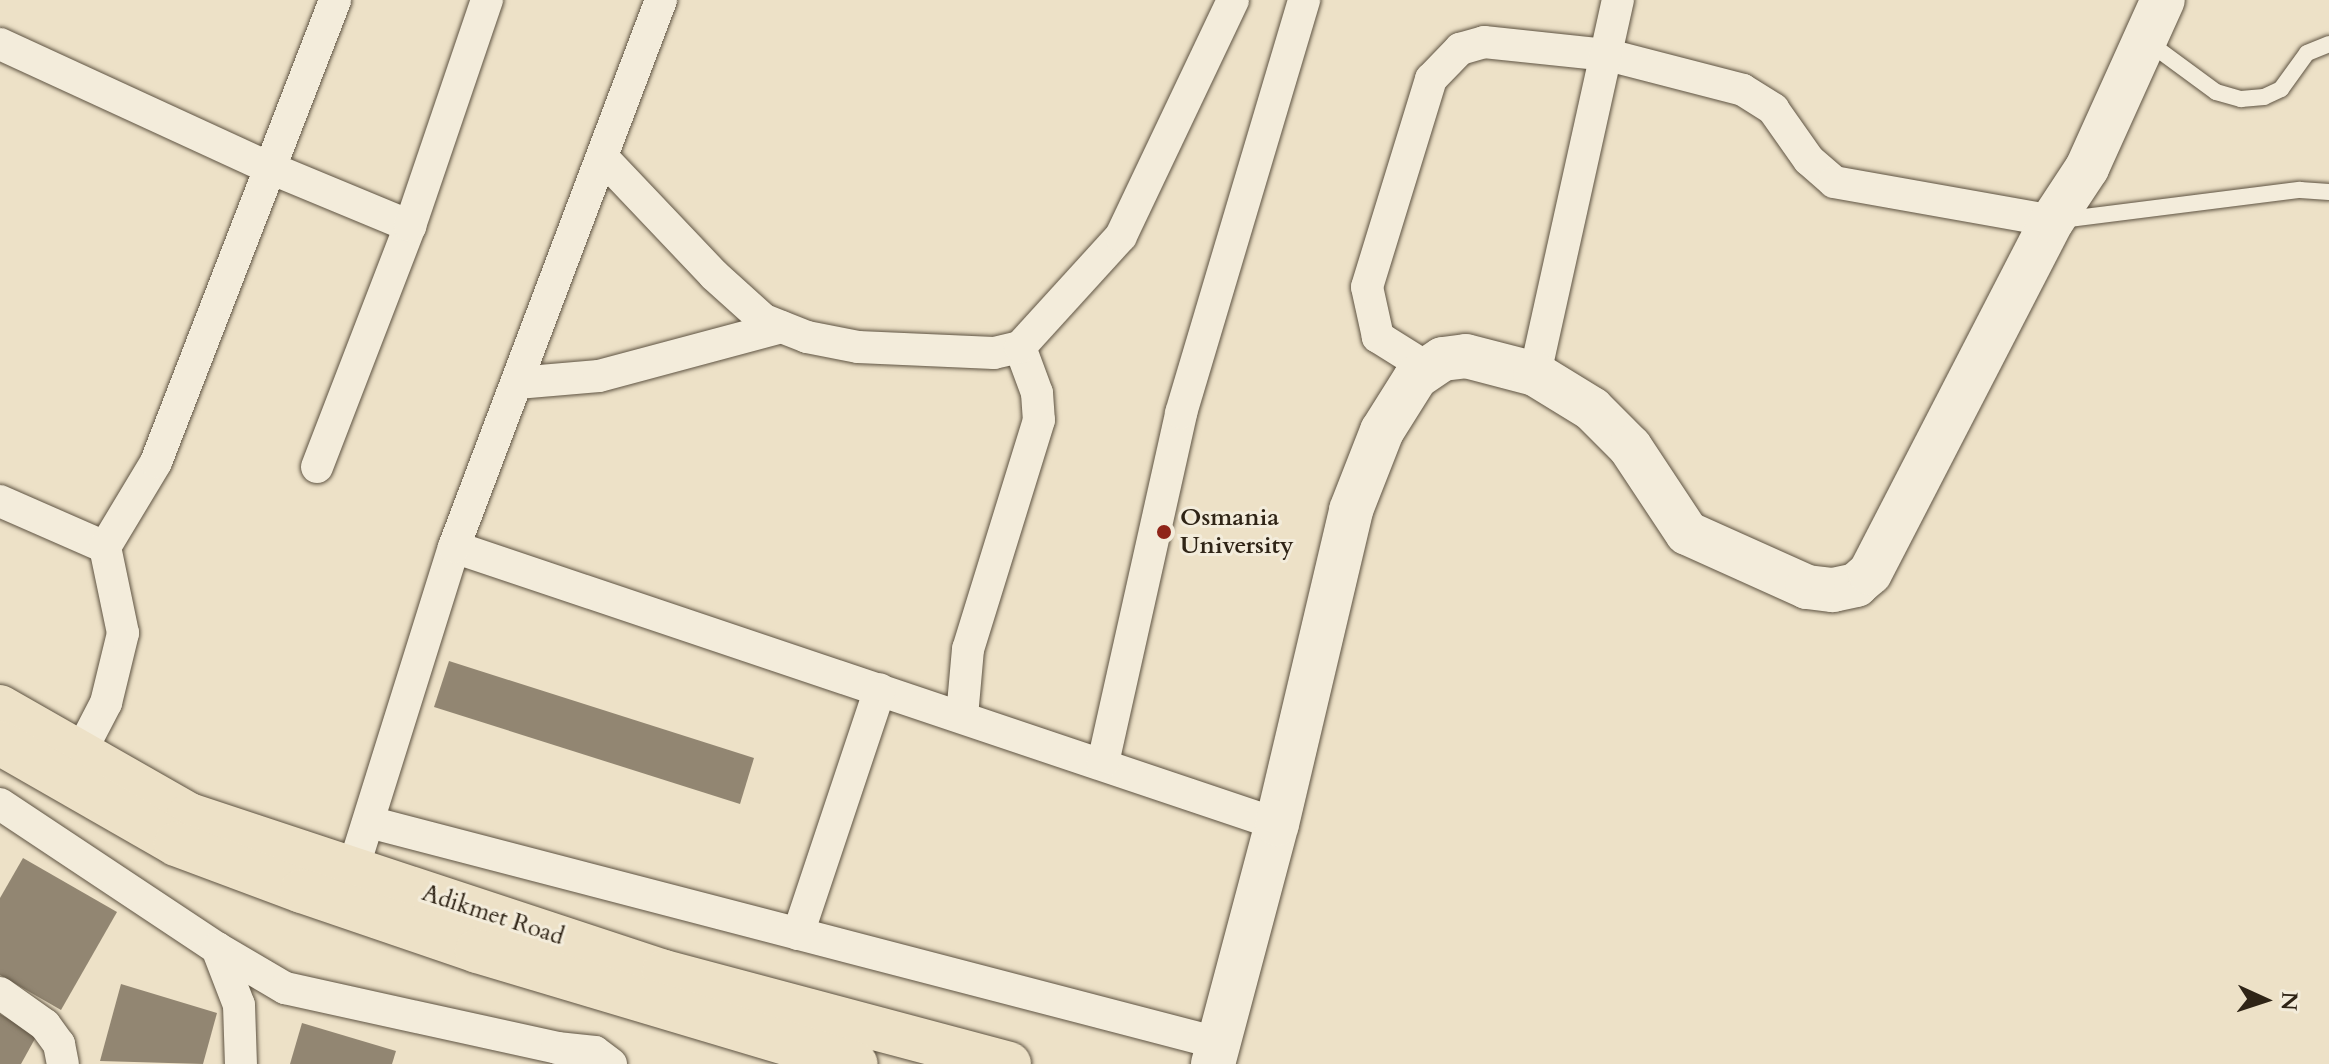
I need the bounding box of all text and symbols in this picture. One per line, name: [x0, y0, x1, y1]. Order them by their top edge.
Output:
place label: Osmania University: [1180, 504, 1294, 560]
marker: Osmania University: [1155, 523, 1173, 541]
street label: Adikmet Road: [418, 879, 568, 951]
north arrow: [2225, 960, 2305, 1040]
text: N: [2273, 991, 2304, 1012]

